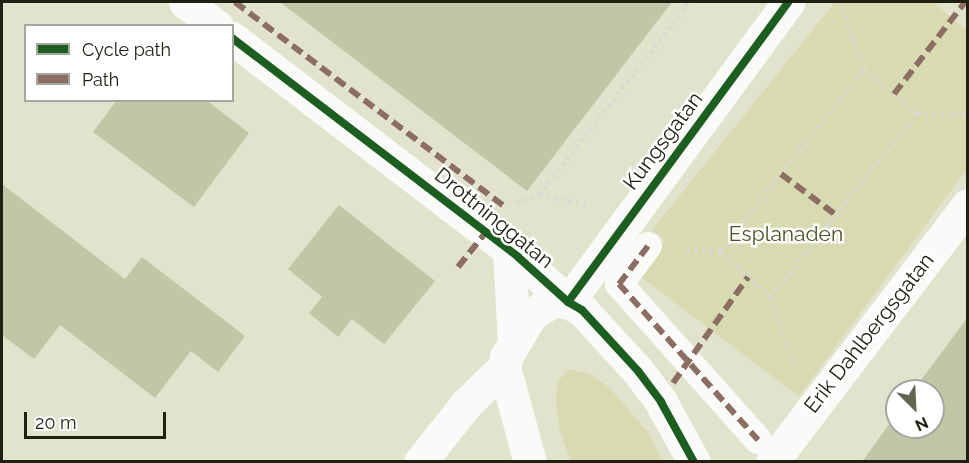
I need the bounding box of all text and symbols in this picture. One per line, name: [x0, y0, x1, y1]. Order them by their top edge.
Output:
legend: [24, 24, 234, 102]
text: Cycle path: [82, 39, 171, 60]
text: Path: [82, 69, 119, 90]
street label: Kungsgatan: [618, 87, 708, 195]
street label: Drottninggatan: [430, 162, 558, 274]
park label: Esplanaden: [729, 221, 843, 247]
street label: Erik Dahlbergsgatan: [799, 248, 939, 418]
north arrow: [885, 379, 945, 439]
scale bar: [27, 400, 170, 438]
text: 20 m: [35, 412, 77, 433]
text: N: [912, 413, 931, 435]

